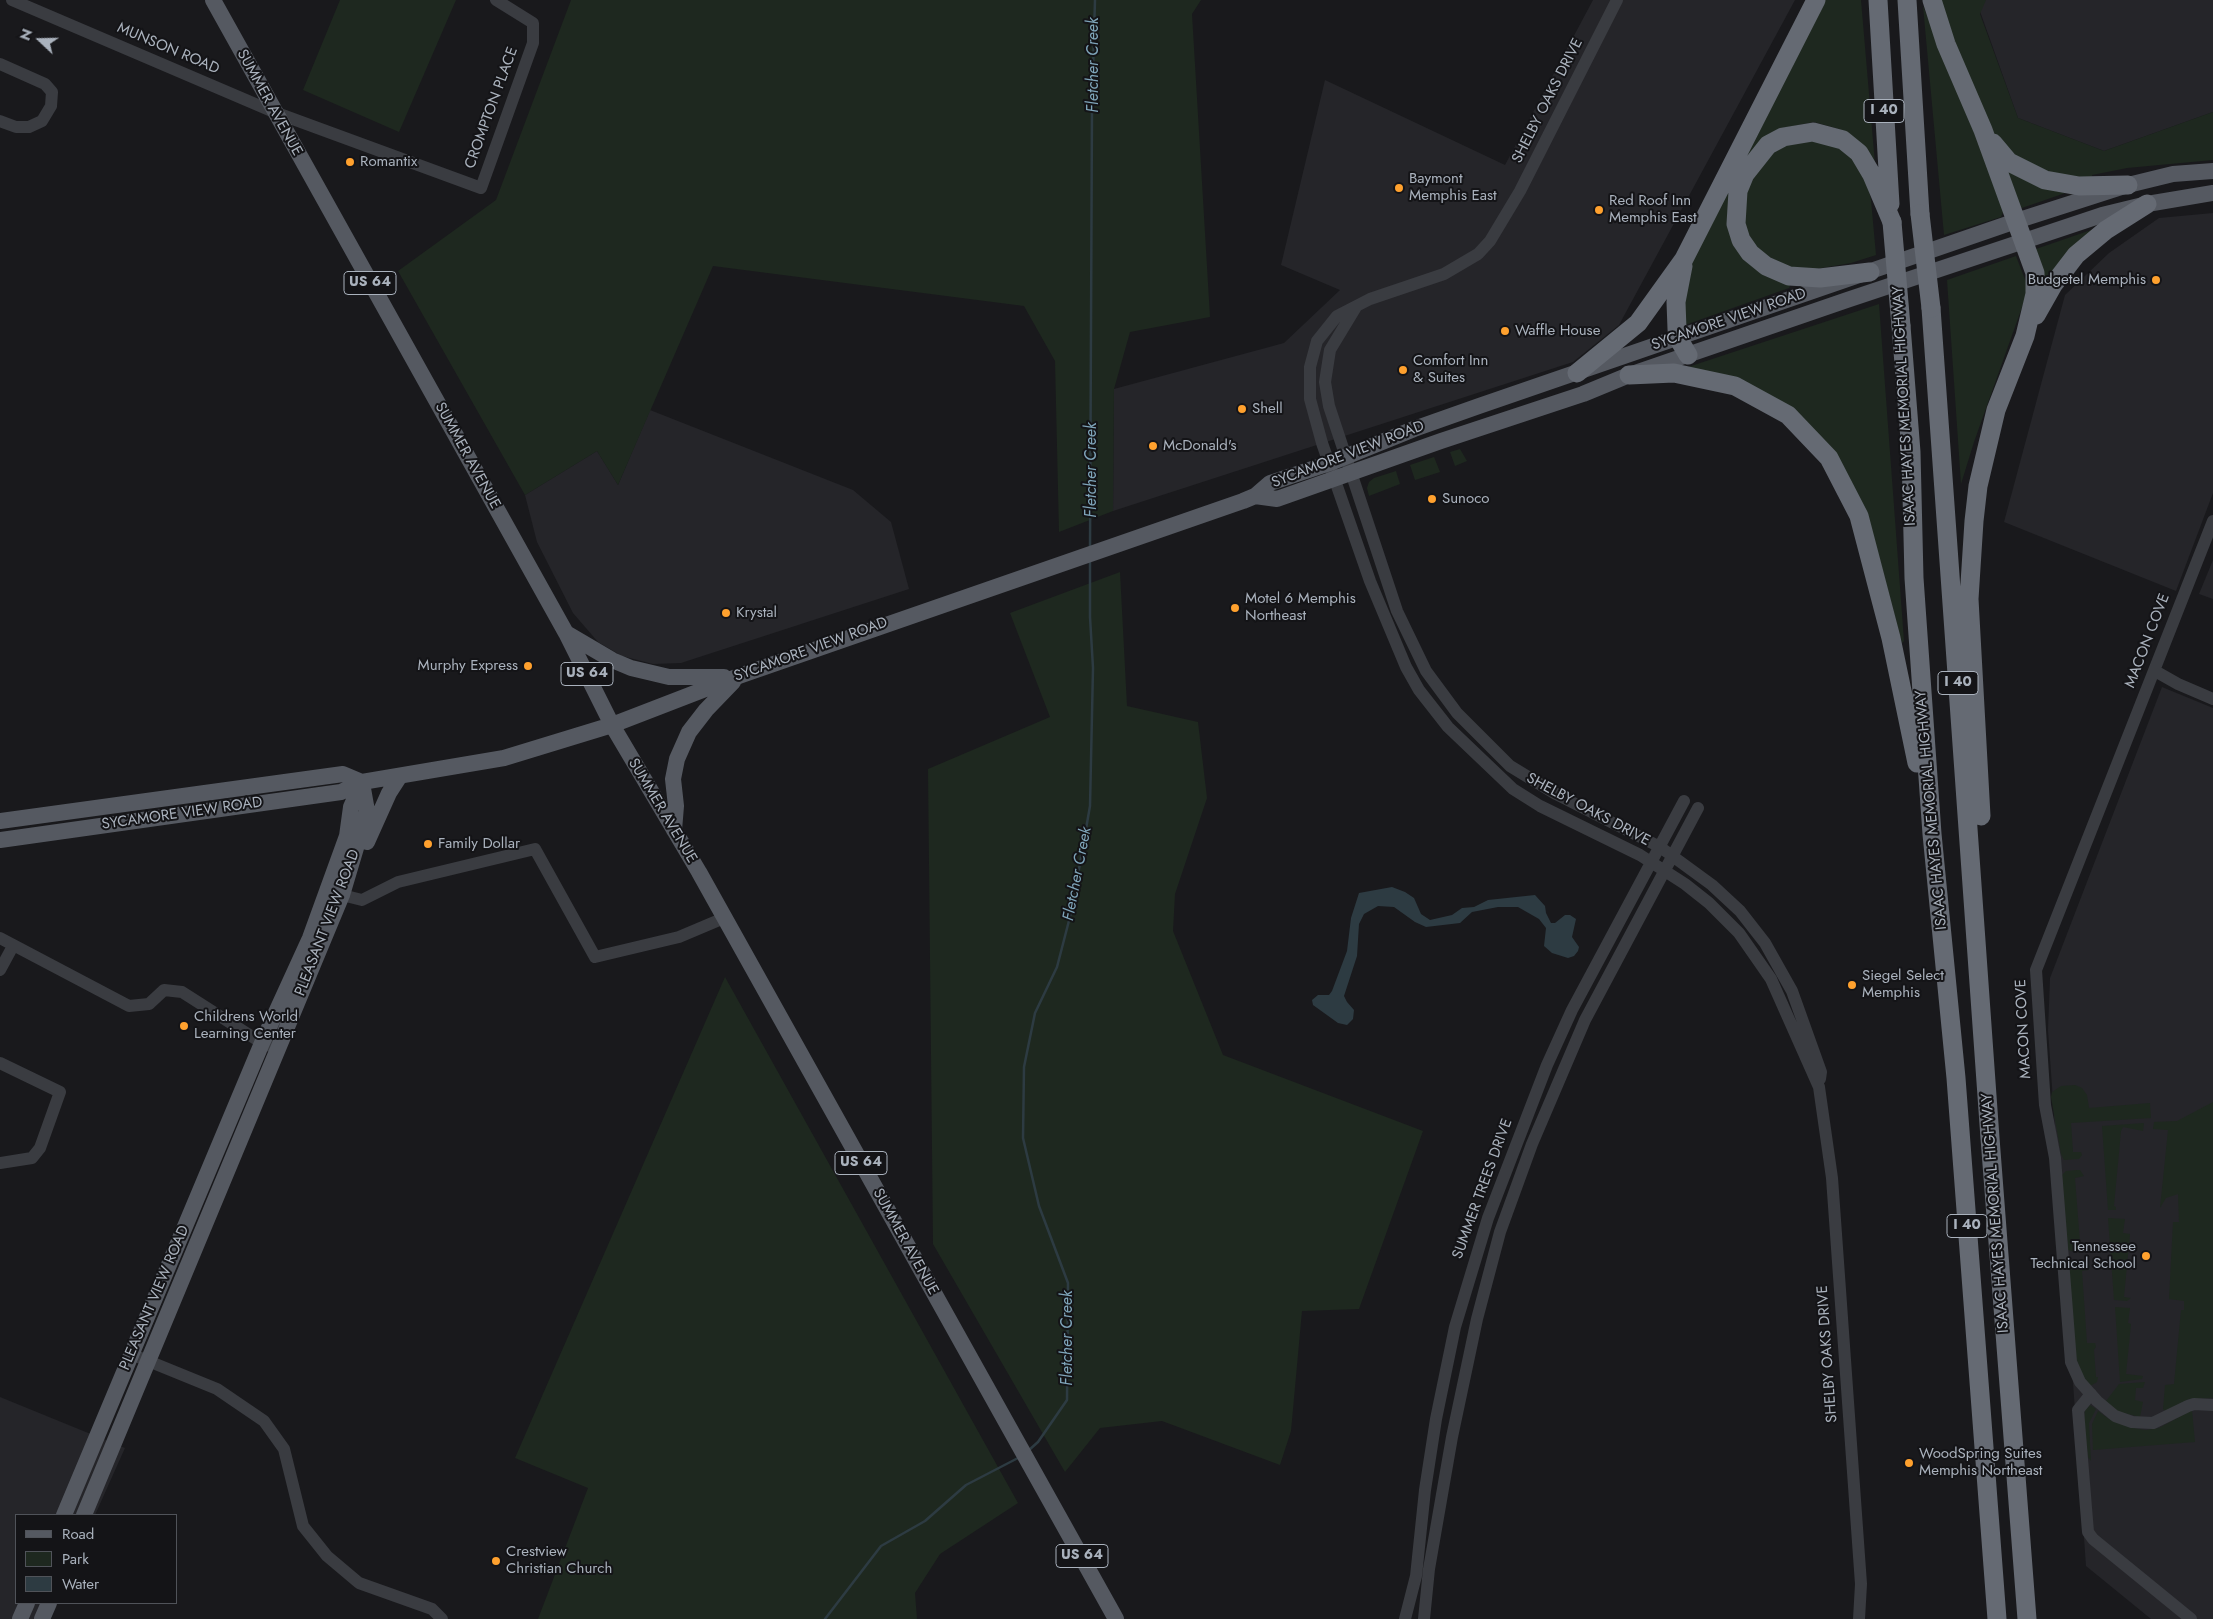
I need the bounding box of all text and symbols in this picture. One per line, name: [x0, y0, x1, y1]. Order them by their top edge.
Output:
north arrow: [15, 15, 65, 65]
water label: Fletcher Creek: [1084, 17, 1104, 113]
street label: MUNSON ROAD: [114, 19, 222, 79]
text: N: [15, 26, 37, 43]
street label: SHELBY OAKS DRIVE: [1509, 36, 1587, 166]
street label: CROMPTON PLACE: [462, 45, 522, 171]
street label: SUMMER AVENUE: [232, 47, 306, 159]
road number: I 40: [1864, 100, 1904, 122]
place label: Romantix: [360, 153, 417, 171]
marker: Romantix: [344, 156, 356, 168]
place label: Baymont Memphis East: [1409, 170, 1497, 205]
marker: Baymont Memphis East: [1393, 182, 1405, 194]
place label: Red Roof Inn Memphis East: [1609, 192, 1697, 227]
marker: Red Roof Inn Memphis East: [1593, 204, 1605, 216]
place label: Budgetel Memphis: [2028, 271, 2146, 289]
road number: US 64: [344, 272, 396, 294]
marker: Budgetel Memphis: [2150, 274, 2162, 286]
street label: SYCAMORE VIEW ROAD: [1649, 285, 1809, 355]
street label: ISAAC HAYES MEMORIAL HIGHWAY: [1890, 285, 1920, 527]
place label: Waffle House: [1515, 322, 1600, 340]
marker: Waffle House: [1499, 325, 1511, 337]
place label: Comfort Inn & Suites: [1413, 352, 1488, 387]
marker: Comfort Inn & Suites: [1397, 364, 1409, 376]
street label: SUMMER AVENUE: [430, 400, 504, 512]
place label: Shell: [1252, 400, 1283, 418]
marker: Shell: [1236, 403, 1248, 415]
street label: SYCAMORE VIEW ROAD: [1269, 418, 1427, 492]
water label: Fletcher Creek: [1082, 422, 1102, 518]
place label: McDonald's: [1163, 437, 1237, 455]
marker: McDonald's: [1147, 440, 1159, 452]
place label: Sunoco: [1442, 490, 1490, 508]
marker: Sunoco: [1426, 493, 1438, 505]
place label: Motel 6 Memphis Northeast: [1245, 590, 1356, 625]
street label: MACON COVE: [2122, 591, 2174, 691]
marker: Motel 6 Memphis Northeast: [1229, 602, 1241, 614]
place label: Krystal: [736, 604, 777, 622]
marker: Krystal: [720, 607, 732, 619]
street label: SYCAMORE VIEW ROAD: [732, 614, 890, 686]
place label: Murphy Express: [418, 657, 518, 675]
marker: Murphy Express: [522, 660, 534, 672]
road number: US 64: [561, 662, 613, 686]
road number: I 40: [1938, 671, 1978, 694]
street label: ISAAC HAYES MEMORIAL HIGHWAY: [1913, 689, 1951, 931]
street label: SUMMER AVENUE: [624, 755, 700, 867]
street label: SHELBY OAKS DRIVE: [1523, 770, 1653, 850]
street label: SYCAMORE VIEW ROAD: [101, 794, 263, 834]
water label: Fletcher Creek: [1059, 825, 1097, 923]
place label: Family Dollar: [438, 835, 520, 853]
marker: Family Dollar: [422, 838, 434, 850]
street label: PLEASANT VIEW ROAD: [292, 847, 364, 999]
place label: Siegel Select Memphis: [1862, 967, 1944, 1002]
marker: Siegel Select Memphis: [1846, 979, 1858, 991]
street label: MACON COVE: [2012, 979, 2036, 1079]
place label: Childrens World Learning Center: [194, 1008, 298, 1043]
marker: Childrens World Learning Center: [178, 1020, 190, 1032]
street label: ISAAC HAYES MEMORIAL HIGHWAY: [1979, 1092, 2013, 1334]
street label: SUMMER TREES DRIVE: [1449, 1116, 1517, 1262]
road number: US 64: [835, 1152, 887, 1174]
street label: SUMMER AVENUE: [868, 1186, 942, 1298]
road number: I 40: [1947, 1214, 1987, 1238]
street label: PLEASANT VIEW ROAD: [116, 1223, 194, 1373]
place label: Tennessee Technical School: [2031, 1238, 2136, 1273]
marker: Tennessee Technical School: [2140, 1250, 2152, 1262]
street label: SHELBY OAKS DRIVE: [1814, 1285, 1842, 1423]
water label: Fletcher Creek: [1058, 1290, 1078, 1386]
place label: WoodSpring Suites Memphis Northeast: [1919, 1445, 2042, 1480]
marker: WoodSpring Suites Memphis Northeast: [1903, 1457, 1915, 1469]
legend: [15, 1514, 178, 1604]
text: Road: [62, 1523, 94, 1545]
place label: Crestview Christian Church: [506, 1543, 612, 1578]
road number: US 64: [1056, 1544, 1108, 1568]
text: Park: [62, 1548, 89, 1570]
marker: Crestview Christian Church: [490, 1555, 502, 1567]
text: Water: [62, 1573, 99, 1595]

